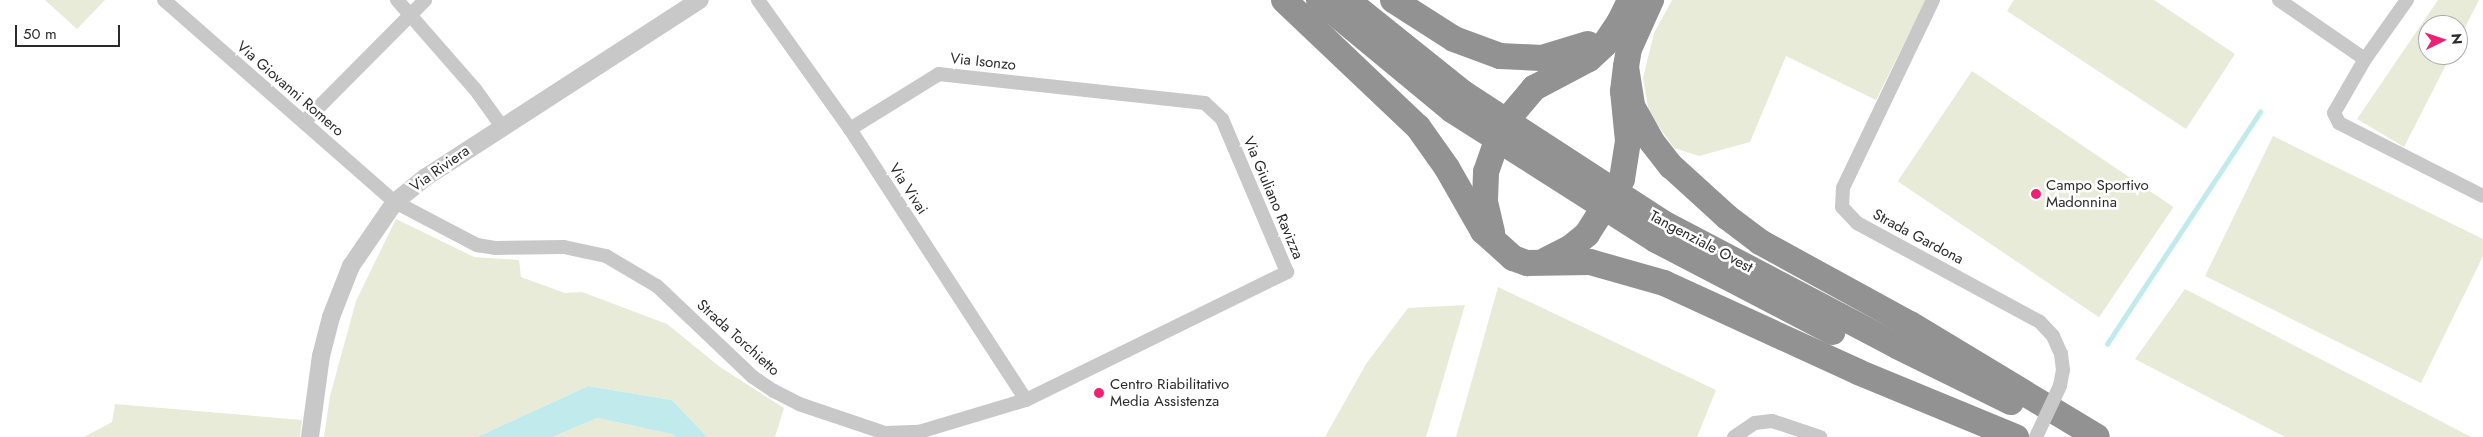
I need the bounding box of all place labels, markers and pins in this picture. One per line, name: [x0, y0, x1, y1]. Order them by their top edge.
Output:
place label: Campo Sportivo Madonnina: [2046, 176, 2149, 211]
marker: Campo Sportivo Madonnina: [2030, 188, 2042, 200]
place label: Centro Riabilitativo Media Assistenza: [1110, 375, 1229, 410]
marker: Centro Riabilitativo Media Assistenza: [1092, 386, 1106, 400]

